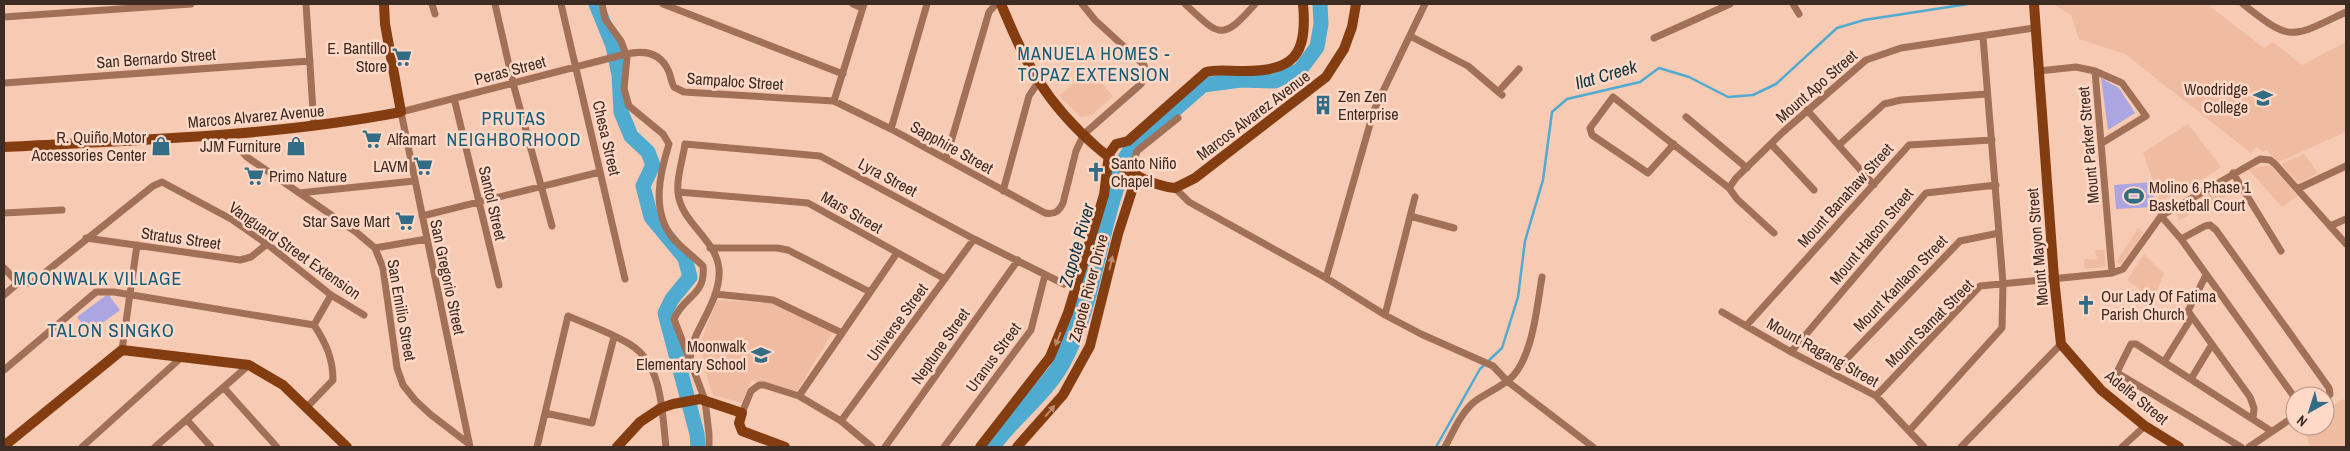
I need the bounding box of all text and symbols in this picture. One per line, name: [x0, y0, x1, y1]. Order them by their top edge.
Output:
place label: E. Bantillo Store: [327, 37, 387, 77]
district label: MANUELA HOMES - TOPAZ EXTENSION: [1018, 41, 1170, 87]
street label: San Bernardo Street: [96, 43, 217, 73]
street label: Mount Apo Street: [1771, 44, 1862, 128]
supermarket icon: E. Bantillo Store: [391, 46, 413, 68]
street label: Peras Street: [472, 50, 548, 90]
water label: Ilat Creek: [1572, 54, 1640, 95]
street label: Marcos Alvarez Avenue: [1192, 65, 1314, 165]
street label: Sampaloc Street: [686, 67, 784, 95]
place label: Woodridge College: [2184, 78, 2248, 118]
place label: Zen Zen Enterprise: [1338, 85, 1399, 125]
street label: Mount Parker Street: [2072, 85, 2104, 204]
school or university icon: Woodridge College: [2252, 87, 2274, 109]
building icon: Zen Zen Enterprise: [1312, 94, 1334, 116]
street label: Chesa Street: [588, 98, 626, 178]
street label: Marcos Alvarez Avenue: [187, 99, 325, 133]
district label: PRUTAS NEIGHBORHOOD: [446, 106, 582, 152]
street label: Sapphire Street: [906, 115, 998, 179]
place label: R. Quiño Motor Accessories Center: [31, 126, 147, 166]
supermarket icon: Alfamart: [361, 128, 383, 150]
place label: Alfamart: [386, 128, 436, 150]
shop icon: R. Quiño Motor Accessories Center: [150, 135, 172, 157]
place label: JJM Furniture: [200, 135, 281, 157]
shop icon: JJM Furniture: [285, 135, 307, 157]
street label: Mount Banahaw Street: [1792, 138, 1898, 252]
street label: Lyra Street: [855, 152, 922, 202]
place label: Santo Niño Chapel: [1111, 152, 1177, 192]
place label: LAVM: [373, 155, 408, 177]
supermarket icon: LAVM: [412, 155, 434, 177]
church icon: Santo Niño Chapel: [1085, 161, 1107, 183]
street label: Santol Street: [474, 164, 512, 243]
supermarket icon: Primo Nature: [243, 165, 265, 187]
place label: Primo Nature: [269, 165, 347, 187]
place label: Molino 6 Phase 1 Basketball Court: [2149, 176, 2252, 216]
street label: Mount Halcon Street: [1824, 183, 1918, 289]
sports icon: Molino 6 Phase 1 Basketball Court: [2123, 185, 2145, 207]
street label: Mars Street: [817, 186, 887, 239]
street label: Mount Mayon Street: [2021, 187, 2053, 307]
street label: Vanguard Street Extension: [225, 196, 365, 304]
water label: Zapote River: [1052, 199, 1101, 290]
place label: Star Save Mart: [302, 210, 390, 232]
supermarket icon: Star Save Mart: [394, 210, 416, 232]
street label: San Gregorio Street: [425, 217, 471, 337]
street label: Stratus Street: [140, 222, 223, 255]
street label: Mount Kanlaon Street: [1848, 229, 1952, 336]
street label: Zapote River Drive: [1063, 232, 1113, 344]
one-way arrow: [1107, 255, 1115, 270]
street label: San Emilio Street: [382, 257, 422, 363]
district label: MOONWALK VILLAGE: [14, 266, 182, 291]
street label: Mount Samat Street: [1880, 274, 1978, 372]
street label: Universe Street: [861, 278, 933, 365]
place label: Our Lady Of Fatima Parish Church: [2101, 285, 2217, 325]
church icon: Our Lady Of Fatima Parish Church: [2075, 294, 2097, 316]
street label: Neptune Street: [906, 303, 975, 388]
street label: Mount Ragang Street: [1763, 312, 1883, 392]
district label: TALON SINGKO: [47, 317, 175, 343]
street label: Uranus Street: [960, 318, 1026, 396]
one-way arrow: [1054, 332, 1062, 347]
place label: Moonwalk Elementary School: [636, 335, 746, 375]
school or university icon: Moonwalk Elementary School: [750, 344, 772, 366]
street label: Adelfa Street: [2100, 364, 2174, 430]
north arrow: [2285, 386, 2335, 436]
one-way arrow: [1044, 404, 1055, 417]
text: N: [2293, 411, 2311, 431]

